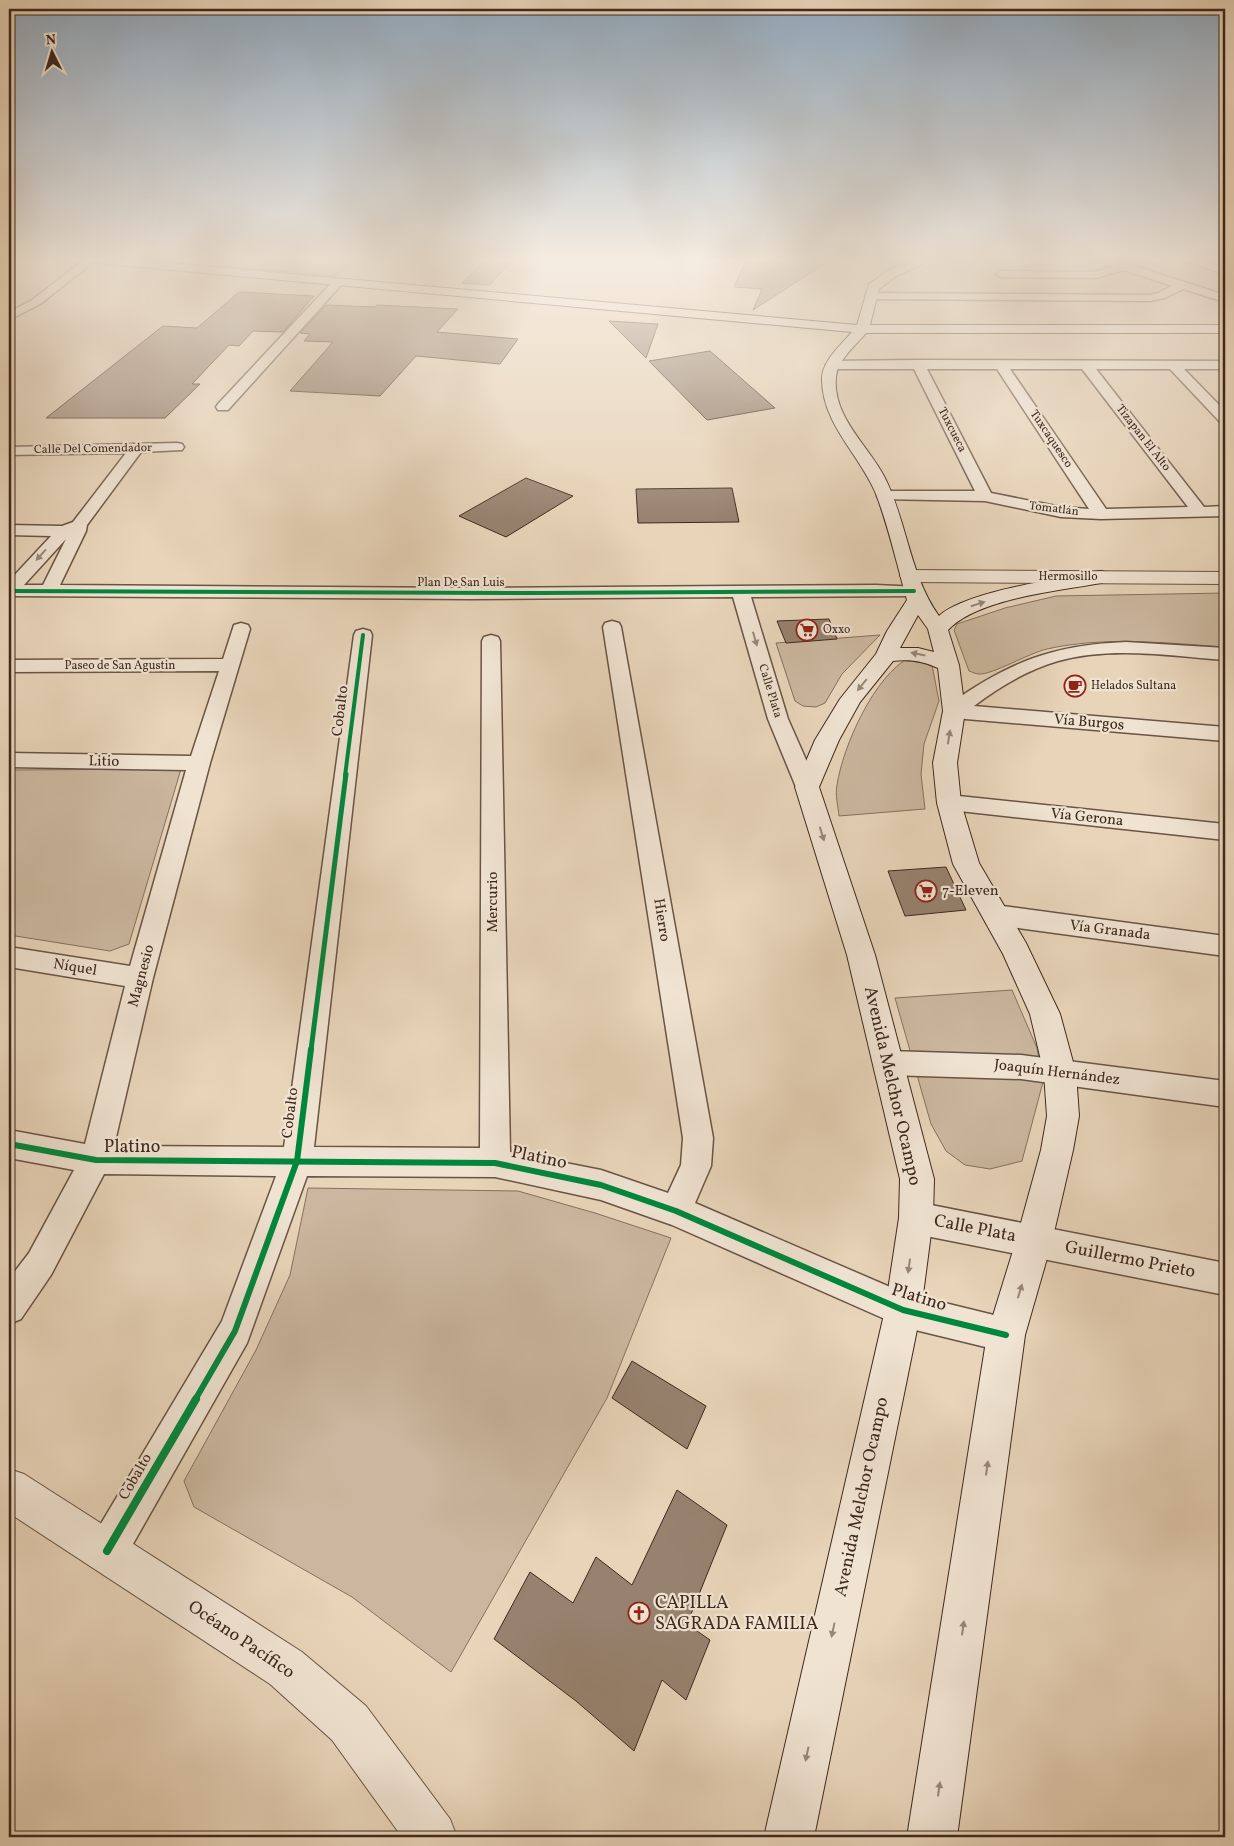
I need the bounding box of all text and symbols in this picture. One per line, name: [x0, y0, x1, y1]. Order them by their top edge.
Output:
north arrow: [28, 28, 78, 78]
text: N: [45, 31, 57, 50]
street label: Tizapan El Alto: [1112, 401, 1174, 475]
street label: Tuxcueca: [934, 405, 970, 455]
street label: Tuxcaquesco: [1026, 407, 1076, 471]
street label: Calle Del Comendador: [34, 440, 152, 458]
street label: Tomatlán: [1028, 498, 1080, 520]
one-way arrow: [35, 548, 47, 560]
street label: Hermosillo: [1038, 569, 1098, 585]
street label: Plan De San Luis: [417, 575, 505, 591]
one-way arrow: [971, 600, 986, 608]
supermarket icon: Oxxo: [795, 618, 819, 642]
place label: Oxxo: [823, 622, 850, 638]
one-way arrow: [751, 632, 759, 647]
one-way arrow: [910, 650, 926, 658]
street label: Paseo de San Agustin: [64, 658, 176, 674]
street label: Calle Plata: [754, 662, 786, 720]
cafe icon: Helados Sultana: [1063, 674, 1087, 698]
one-way arrow: [857, 678, 868, 691]
place label: Helados Sultana: [1091, 678, 1176, 694]
street label: Cobalto: [327, 684, 355, 738]
street label: Vía Burgos: [1053, 709, 1125, 737]
one-way arrow: [946, 729, 954, 745]
street label: Litio: [88, 751, 120, 773]
street label: Vía Gerona: [1050, 804, 1124, 832]
one-way arrow: [819, 826, 827, 841]
street label: Mercurio: [483, 871, 504, 933]
supermarket icon: 7-Eleven: [914, 879, 938, 903]
place label: 7-Eleven: [942, 881, 999, 902]
street label: Hierro: [647, 897, 675, 943]
street label: Vía Granada: [1068, 916, 1152, 946]
street label: Magnesio: [124, 942, 160, 1010]
street label: Níquel: [52, 954, 98, 982]
street label: Avenida Melchor Ocampo: [857, 984, 927, 1188]
street label: Joaquín Hernández: [993, 1055, 1121, 1091]
street label: Cobalto: [277, 1086, 305, 1140]
street label: Platino: [104, 1135, 160, 1160]
street label: Platino: [509, 1140, 569, 1176]
street label: Calle Plata: [932, 1209, 1018, 1249]
street label: Guillermo Prieto: [1063, 1235, 1197, 1285]
one-way arrow: [905, 1258, 913, 1274]
street label: Platino: [888, 1278, 950, 1318]
one-way arrow: [1016, 1283, 1024, 1298]
street label: Avenida Melchor Ocampo: [829, 1395, 895, 1599]
street label: Cobalto: [114, 1450, 158, 1504]
one-way arrow: [983, 1459, 991, 1475]
place label: CAPILLA SAGRADA FAMILIA: [655, 1591, 819, 1637]
street label: Océano Pacífico: [182, 1595, 300, 1685]
church icon: CAPILLA SAGRADA FAMILIA: [627, 1601, 651, 1625]
one-way arrow: [959, 1620, 967, 1636]
one-way arrow: [829, 1623, 837, 1638]
one-way arrow: [802, 1747, 810, 1763]
one-way arrow: [935, 1781, 943, 1797]

